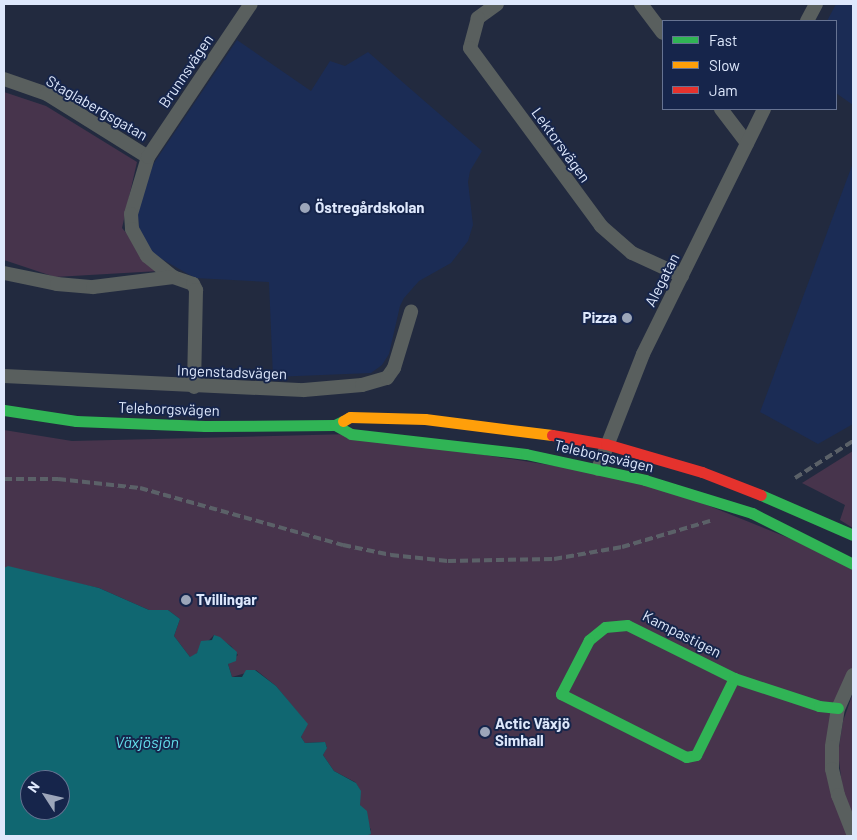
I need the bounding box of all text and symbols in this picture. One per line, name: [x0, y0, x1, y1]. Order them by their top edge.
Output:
legend: [662, 20, 837, 110]
street label: Brunnsvägen: [155, 31, 217, 111]
text: Fast: [709, 31, 737, 49]
text: Slow: [709, 56, 740, 74]
street label: Staglabergsgatan: [43, 72, 151, 144]
text: Jam: [709, 81, 738, 99]
street label: Lektorsvägen: [528, 104, 594, 186]
place label: Östregårdskolan: [315, 199, 425, 217]
marker: Östregårdskolan: [299, 202, 311, 214]
street label: Alegatan: [641, 250, 683, 310]
place label: Pizza: [583, 309, 617, 327]
marker: Pizza: [621, 312, 633, 324]
street label: Ingenstadsvägen: [177, 361, 287, 383]
street label: Teleborgsvägen: [118, 398, 220, 420]
street label: Teleborgsvägen: [552, 436, 656, 476]
place label: Tvillingar: [196, 591, 257, 609]
marker: Tvillingar: [180, 594, 192, 606]
street label: Kampastigen: [640, 607, 724, 661]
place label: Actic Växjö Simhall: [495, 714, 570, 749]
marker: Actic Växjö Simhall: [479, 726, 491, 738]
water label: Växjösjön: [115, 732, 179, 752]
north arrow: [20, 770, 70, 820]
text: N: [23, 778, 43, 795]

